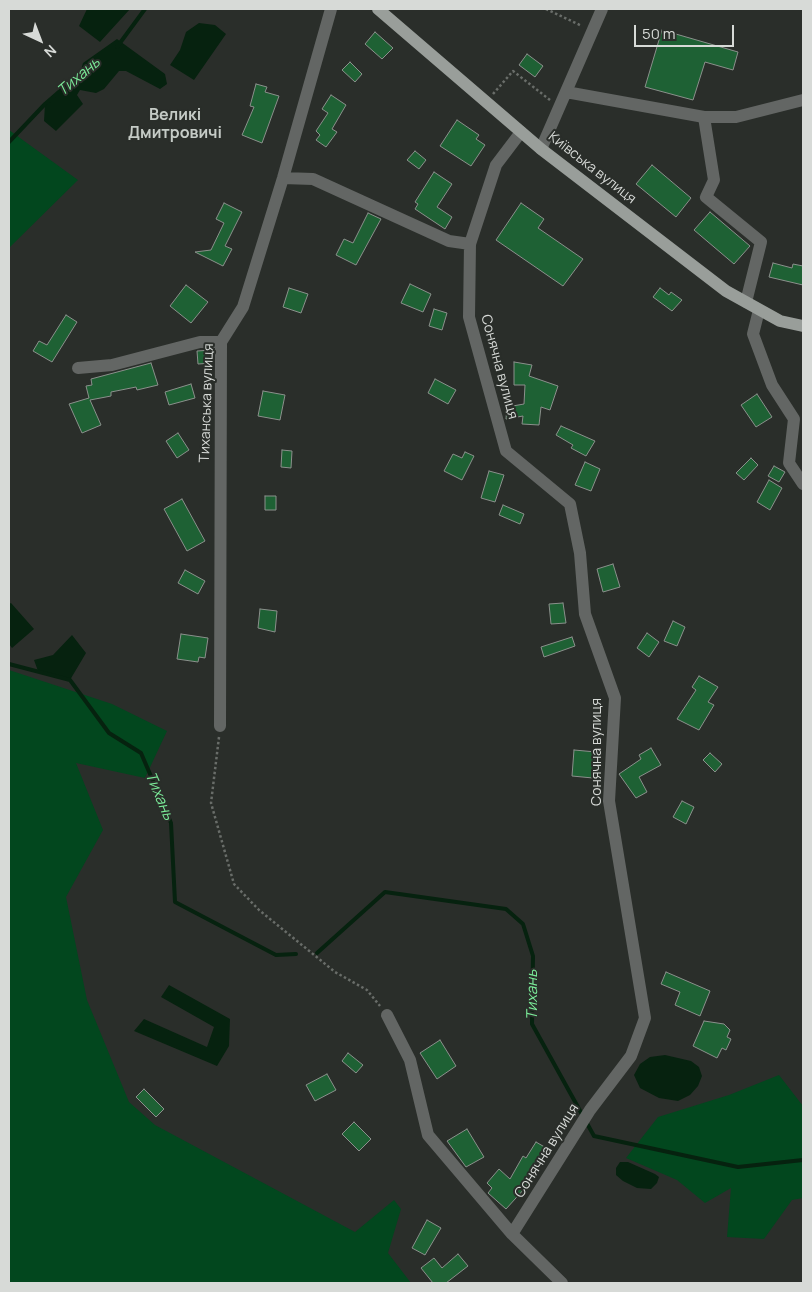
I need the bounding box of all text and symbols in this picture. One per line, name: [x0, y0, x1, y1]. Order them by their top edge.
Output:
north arrow: [15, 15, 65, 65]
scale bar: [637, 15, 737, 47]
text: 50 m: [642, 23, 676, 44]
text: N: [40, 41, 61, 62]
water label: Тихань: [54, 54, 104, 100]
district label: Великі Дмитровичі: [128, 106, 222, 144]
street label: Київська вулиця: [545, 129, 639, 207]
street label: Сонячна вулиця: [477, 313, 521, 421]
street label: Тиханська вулиця: [197, 343, 217, 463]
street label: Сонячна вулиця: [589, 698, 605, 806]
water label: Тихань: [141, 769, 177, 823]
water label: Тихань: [524, 970, 542, 1020]
street label: Сонячна вулиця: [511, 1101, 583, 1201]

